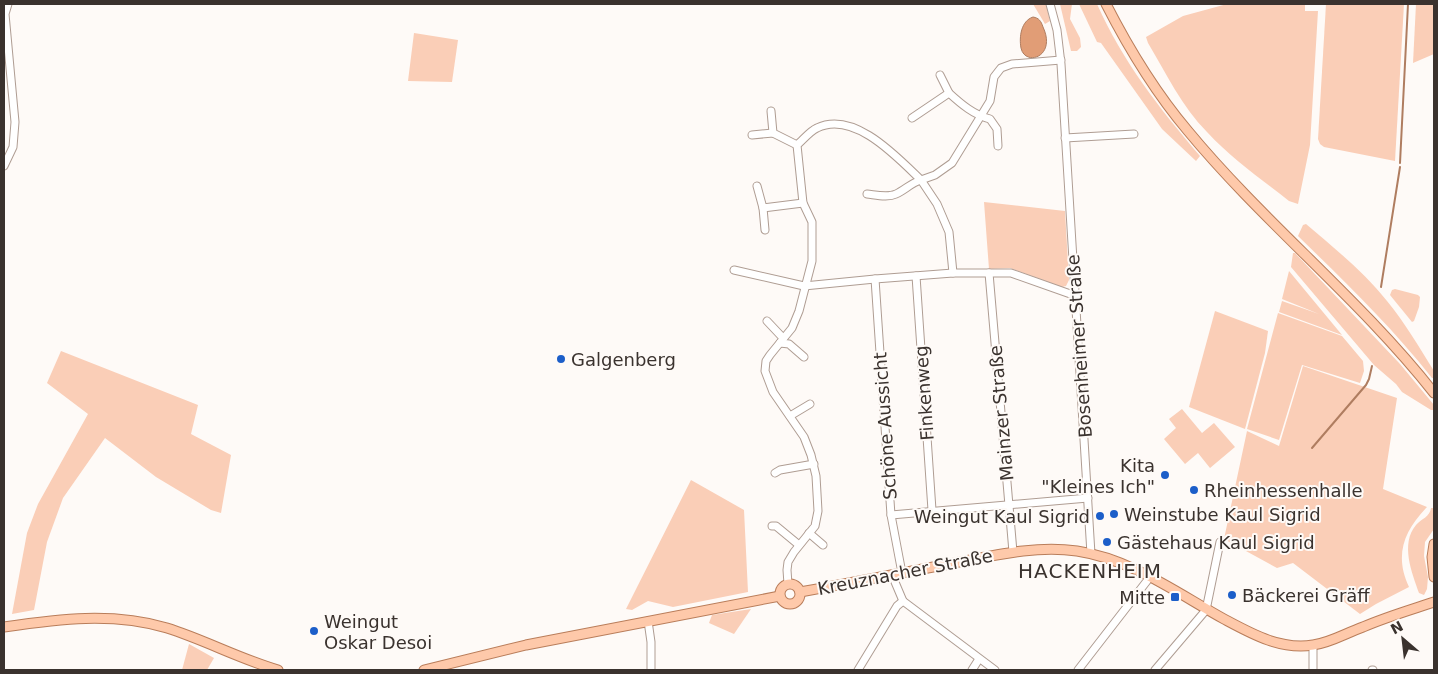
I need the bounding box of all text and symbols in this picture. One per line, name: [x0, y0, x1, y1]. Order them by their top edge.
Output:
street label: Bosenheimer Straße: [1062, 254, 1096, 438]
street label: Mainzer Straße: [985, 344, 1017, 482]
street label: Finkenweg: [910, 345, 938, 441]
place label: Galgenberg: [571, 349, 676, 370]
street label: Schöne Aussicht: [869, 352, 901, 500]
marker: Galgenberg: [555, 353, 567, 365]
place label: Kita "Kleines Ich": [1041, 455, 1155, 497]
marker: Kita "Kleines Ich": [1159, 469, 1171, 481]
place label: Rheinhessenhalle: [1204, 480, 1363, 501]
marker: Rheinhessenhalle: [1188, 484, 1200, 496]
place label: Weinstube Kaul Sigrid: [1124, 504, 1321, 525]
place label: Weingut Kaul Sigrid: [914, 506, 1090, 527]
marker: Weinstube Kaul Sigrid: [1108, 508, 1120, 520]
marker: Weingut Kaul Sigrid: [1094, 510, 1106, 522]
place label: Gästehaus Kaul Sigrid: [1117, 532, 1315, 553]
marker: Gästehaus Kaul Sigrid: [1101, 536, 1113, 548]
street label: Kreuznacher Straße: [816, 545, 994, 599]
district label: HACKENHEIM: [1018, 559, 1162, 583]
place label: Bäckerei Gräff: [1242, 585, 1370, 606]
place label: Mitte: [1119, 587, 1165, 608]
marker: Bäckerei Gräff: [1226, 589, 1238, 601]
marker: Mitte: [1169, 591, 1181, 603]
place label: Weingut Oskar Desoi: [324, 611, 432, 653]
north arrow: [1378, 614, 1428, 664]
text: N: [1388, 618, 1406, 637]
marker: Weingut Oskar Desoi: [308, 625, 320, 637]

